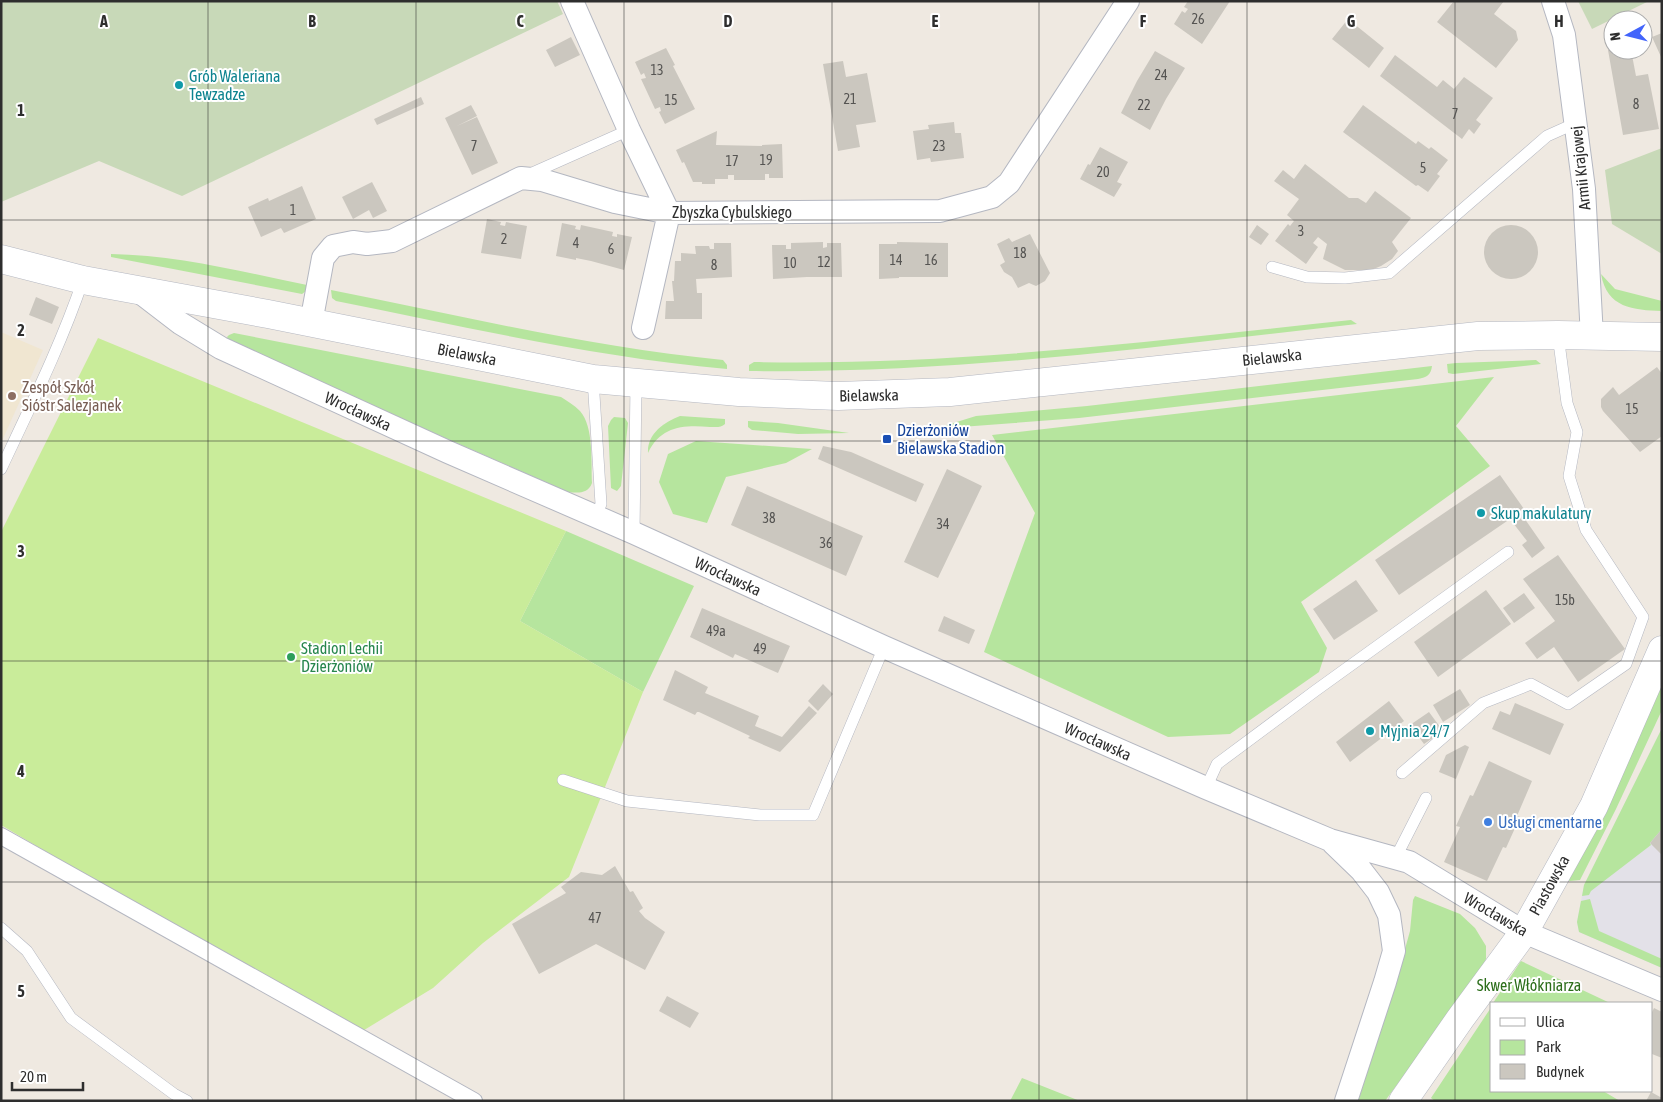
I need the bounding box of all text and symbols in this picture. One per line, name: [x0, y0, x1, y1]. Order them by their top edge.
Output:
north arrow: [1603, 10, 1653, 60]
house number: 26: [1191, 11, 1205, 27]
text: A: [99, 12, 108, 30]
text: B: [308, 12, 316, 30]
text: C: [516, 12, 524, 30]
text: D: [724, 12, 733, 30]
text: E: [932, 12, 939, 30]
text: F: [1140, 12, 1147, 30]
text: G: [1347, 12, 1356, 30]
text: H: [1554, 12, 1564, 30]
text: N: [1607, 32, 1624, 42]
house number: 13: [650, 62, 664, 78]
place label: Grób Waleriana Tewzadze: [189, 67, 280, 103]
house number: 24: [1154, 67, 1168, 83]
marker: Grób Waleriana Tewzadze: [173, 79, 185, 91]
house number: 21: [843, 91, 857, 107]
house number: 15: [664, 92, 678, 108]
house number: 8: [1633, 96, 1640, 112]
house number: 22: [1137, 97, 1151, 113]
text: 1: [17, 101, 25, 119]
house number: 7: [1452, 106, 1458, 122]
street label: Armii Krajowej: [1567, 125, 1594, 211]
house number: 7: [471, 138, 477, 154]
house number: 23: [932, 138, 946, 154]
house number: 19: [759, 152, 773, 168]
house number: 17: [725, 153, 739, 169]
house number: 5: [1420, 160, 1426, 176]
house number: 20: [1096, 164, 1110, 180]
house number: 1: [290, 202, 296, 218]
street label: Zbyszka Cybulskiego: [672, 203, 792, 222]
house number: 3: [1298, 223, 1304, 239]
house number: 2: [501, 231, 507, 247]
house number: 4: [573, 235, 580, 251]
house number: 6: [608, 241, 615, 257]
house number: 18: [1013, 245, 1027, 261]
house number: 14: [889, 252, 903, 268]
house number: 16: [924, 252, 938, 268]
house number: 12: [817, 254, 831, 270]
house number: 10: [783, 255, 797, 271]
house number: 8: [711, 257, 718, 273]
text: 2: [17, 321, 25, 339]
street label: Bielawska: [436, 339, 498, 369]
street label: Bielawska: [1241, 345, 1303, 369]
place label: Zespół Szkół Sióstr Salezjanek: [22, 378, 122, 415]
street label: Bielawska: [839, 385, 899, 405]
street label: Wrocławska: [322, 388, 394, 434]
marker: Zespół Szkół Sióstr Salezjanek: [6, 390, 18, 402]
house number: 15: [1625, 401, 1639, 417]
place label: Dzierżoniów Bielawska Stadion: [897, 421, 1004, 457]
marker: Dzierżoniów Bielawska Stadion: [881, 433, 893, 445]
place label: Skup makulatury: [1491, 504, 1592, 523]
marker: Skup makulatury: [1475, 507, 1487, 519]
house number: 38: [762, 510, 776, 526]
house number: 34: [936, 516, 950, 532]
house number: 36: [819, 535, 833, 551]
text: 3: [17, 542, 25, 560]
street label: Wrocławska: [692, 553, 764, 599]
house number: 15b: [1555, 592, 1575, 608]
house number: 49a: [706, 623, 726, 639]
place label: Stadion Lechii Dzierżoniów: [301, 639, 383, 675]
house number: 49: [753, 641, 767, 657]
marker: Stadion Lechii Dzierżoniów: [285, 651, 297, 663]
street label: Wrocławska: [1062, 718, 1134, 764]
place label: Myjnia 24/7: [1380, 722, 1450, 741]
marker: Myjnia 24/7: [1364, 725, 1376, 737]
text: 4: [16, 762, 25, 780]
place label: Usługi cmentarne: [1498, 813, 1602, 832]
marker: Usługi cmentarne: [1482, 816, 1494, 828]
street label: Piastowska: [1525, 852, 1573, 918]
street label: Wrocławska: [1461, 888, 1531, 940]
house number: 47: [588, 910, 602, 926]
park label: Skwer Włókniarza: [1477, 976, 1581, 994]
text: 5: [17, 982, 25, 1000]
legend: [1490, 1002, 1653, 1092]
text: Ulica: [1536, 1013, 1565, 1030]
text: Park: [1536, 1038, 1561, 1055]
scale bar: [12, 1060, 84, 1092]
text: Budynek: [1536, 1063, 1585, 1080]
text: 20 m: [20, 1068, 47, 1085]

